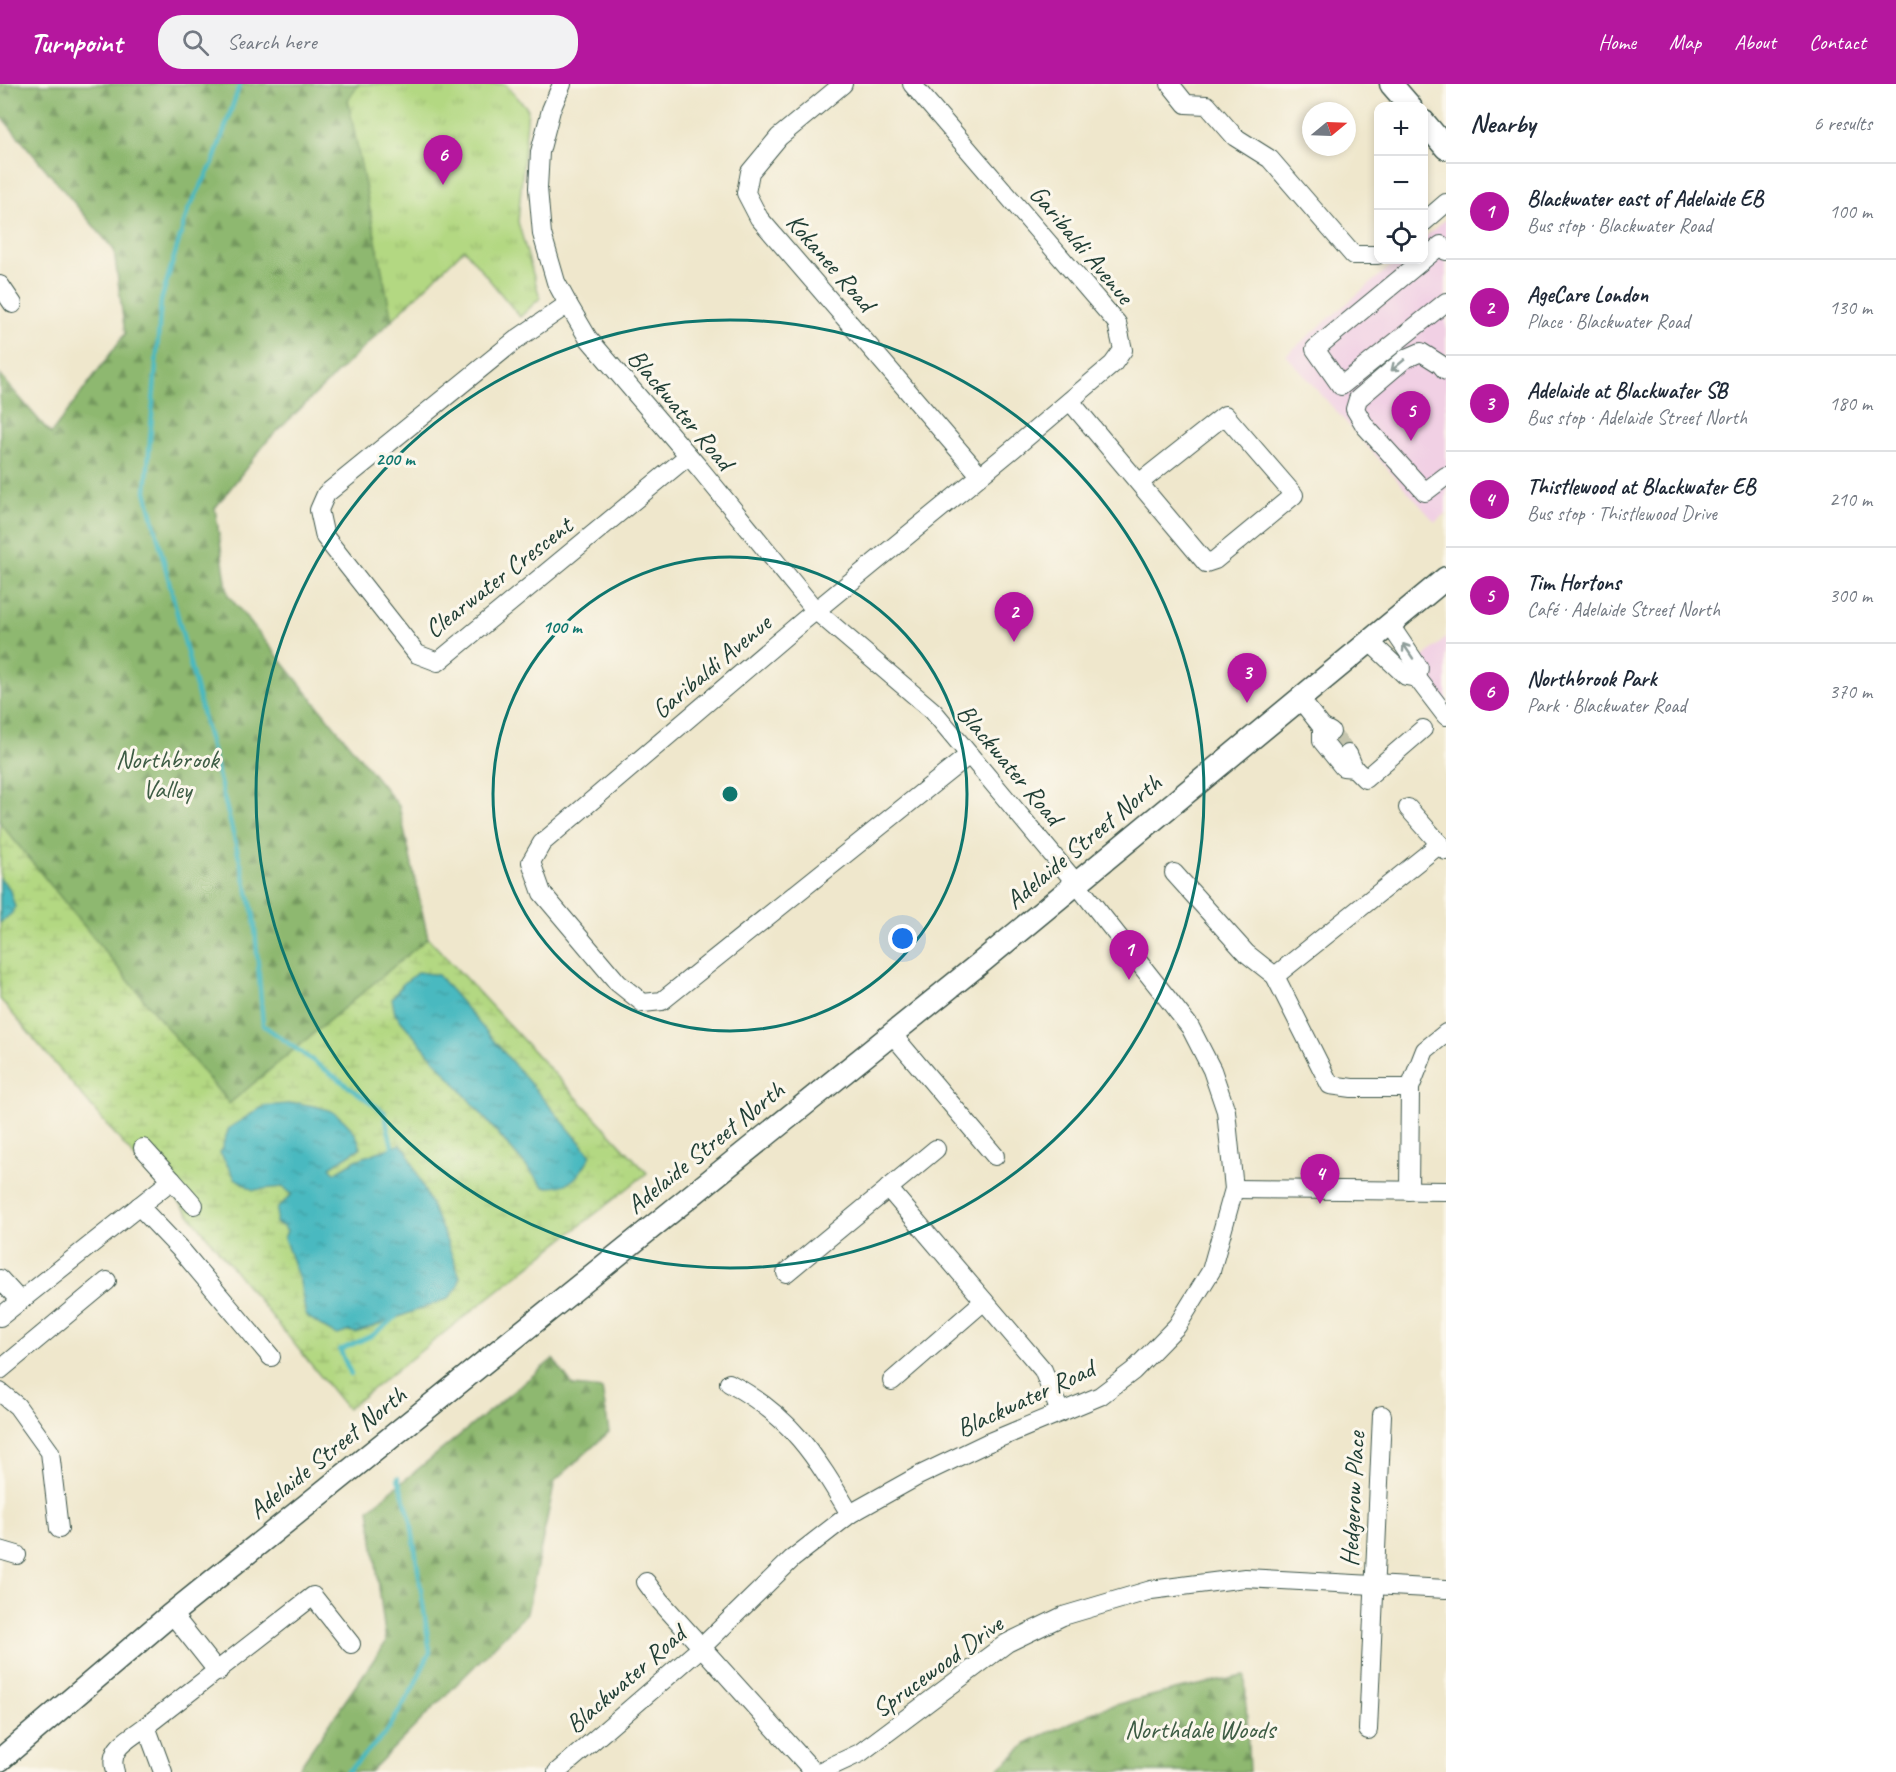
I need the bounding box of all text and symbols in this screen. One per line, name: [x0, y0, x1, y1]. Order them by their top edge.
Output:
search box: [158, 15, 578, 69]
text: Turnpoint: [30, 25, 122, 60]
icon: search: [179, 26, 212, 59]
text: Search here: [227, 28, 317, 56]
text: Home: [1598, 29, 1636, 55]
text: Map: [1669, 29, 1701, 55]
text: About: [1734, 29, 1776, 55]
text: Contact: [1809, 29, 1866, 55]
north arrow: [1302, 102, 1356, 156]
map controls: [1374, 102, 1428, 264]
button: +: [1374, 102, 1428, 156]
text: Nearby: [1470, 107, 1535, 140]
text: 6 results: [1813, 111, 1872, 136]
pin: 6: [424, 135, 462, 185]
button: −: [1374, 156, 1428, 210]
street label: Garibaldi Avenue: [1022, 178, 1143, 313]
text: Blackwater east of Adelaide EB: [1527, 185, 1763, 213]
text: 1: [1485, 199, 1494, 224]
text: 100 m: [1829, 199, 1872, 224]
street label: Kokanee Road: [779, 206, 885, 321]
button: locate: [1374, 210, 1428, 264]
text: Bus stop · Blackwater Road: [1527, 213, 1712, 238]
text: AgeCare London: [1527, 281, 1648, 309]
text: 2: [1485, 295, 1494, 320]
text: 130 m: [1829, 295, 1872, 320]
text: Place · Blackwater Road: [1527, 309, 1690, 334]
street label: Blackwater Road: [620, 342, 743, 480]
one-way arrow: [1391, 358, 1406, 372]
text: Adelaide at Blackwater SB: [1527, 377, 1728, 405]
text: 3: [1485, 391, 1494, 416]
text: 180 m: [1829, 391, 1872, 416]
pin: 5: [1392, 392, 1430, 441]
text: Bus stop · Adelaide Street North: [1527, 405, 1747, 430]
text: 200 m: [376, 448, 416, 470]
text: Thistlewood at Blackwater EB: [1527, 473, 1755, 501]
text: 4: [1485, 487, 1494, 512]
text: 210 m: [1829, 487, 1872, 512]
text: Bus stop · Thistlewood Drive: [1527, 501, 1717, 526]
street label: Clearwater Crescent: [418, 508, 581, 645]
text: Tim Hortons: [1527, 569, 1621, 597]
text: 5: [1485, 583, 1494, 608]
text: 300 m: [1829, 583, 1872, 608]
pin: 2: [994, 592, 1034, 642]
text: Café · Adelaide Street North: [1527, 597, 1720, 622]
street label: Garibaldi Avenue: [645, 605, 780, 726]
text: 100 m: [543, 616, 583, 638]
one-way arrow: [1401, 642, 1414, 659]
pin: 3: [1228, 654, 1266, 703]
text: Northbrook Park: [1527, 665, 1657, 693]
text: 6: [1485, 679, 1494, 704]
text: 370 m: [1829, 679, 1872, 704]
text: Park · Blackwater Road: [1527, 693, 1686, 718]
street label: Blackwater Road: [949, 697, 1072, 835]
park label: Northbrook Valley: [115, 743, 221, 806]
street label: Adelaide Street North: [998, 766, 1169, 916]
centre of rings: [720, 784, 740, 804]
your location: [888, 924, 917, 953]
pin: 1: [1110, 930, 1148, 980]
street label: Adelaide Street North: [620, 1073, 792, 1221]
pin: 4: [1300, 1154, 1340, 1204]
street label: Blackwater Road: [951, 1351, 1103, 1445]
street label: Adelaide Street North: [242, 1378, 414, 1526]
street label: Hedgerow Place: [1332, 1429, 1373, 1567]
street label: Sprucewood Drive: [865, 1607, 1011, 1725]
street label: Blackwater Road: [559, 1616, 695, 1740]
park label: Northdale Woods: [1125, 1713, 1277, 1746]

